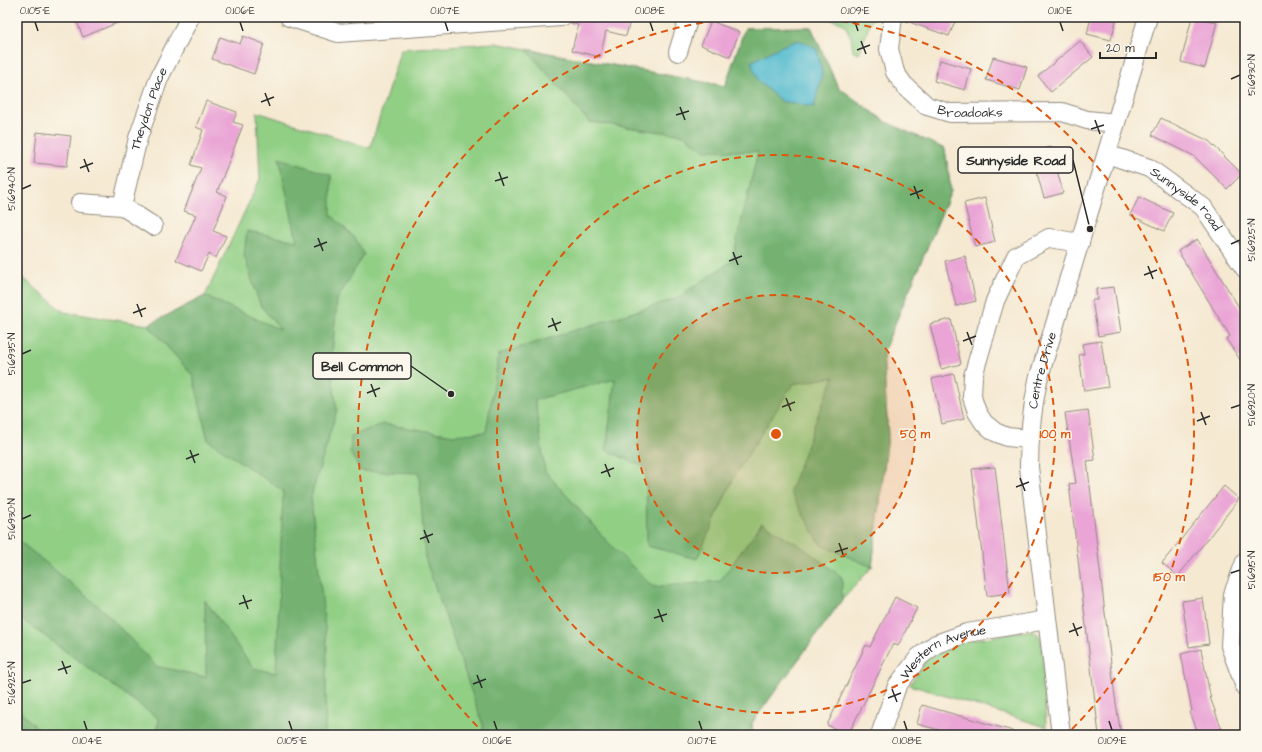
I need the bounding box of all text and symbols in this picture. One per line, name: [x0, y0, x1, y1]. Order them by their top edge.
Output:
text: 0.105°E: [20, 4, 50, 18]
text: 0.106°E: [225, 4, 255, 18]
text: 0.107°E: [430, 4, 460, 18]
text: 0.108°E: [635, 4, 665, 18]
text: 0.109°E: [840, 4, 870, 18]
text: 0.110°E: [1048, 4, 1072, 18]
scale bar: [1100, 34, 1156, 60]
text: 20 m: [1106, 40, 1135, 57]
text: 51.6930°N: [1245, 54, 1259, 96]
street label: Theydon Place: [126, 64, 172, 152]
street label: Broadoaks: [935, 101, 1003, 122]
callout: Sunnyside Road: [958, 147, 1073, 173]
text: Sunnyside Road: [965, 151, 1067, 171]
street label: Sunnyside road: [1147, 163, 1226, 235]
text: 51.6940°N: [5, 167, 19, 211]
text: 51.6925°N: [1245, 219, 1259, 262]
street label: Centre Drive: [1024, 330, 1061, 410]
text: 51.6935°N: [5, 333, 19, 375]
callout: Bell Common: [313, 353, 411, 379]
text: Bell Common: [321, 357, 403, 377]
text: 51.6920°N: [1245, 384, 1259, 426]
text: 50 m: [900, 426, 931, 443]
text: 100 m: [1040, 426, 1071, 443]
centre of rings: [769, 427, 783, 441]
text: 51.6930°N: [5, 498, 19, 540]
text: 51.6915°N: [1245, 551, 1259, 589]
text: 150 m: [1153, 569, 1186, 586]
street label: Western Avenue: [896, 621, 987, 683]
text: 51.6925°N: [5, 662, 19, 705]
text: 0.104°E: [72, 734, 102, 748]
text: 0.105°E: [277, 734, 307, 748]
text: 0.106°E: [482, 734, 512, 748]
text: 0.107°E: [687, 734, 717, 748]
text: 0.108°E: [892, 734, 922, 748]
text: 0.109°E: [1097, 734, 1127, 748]

